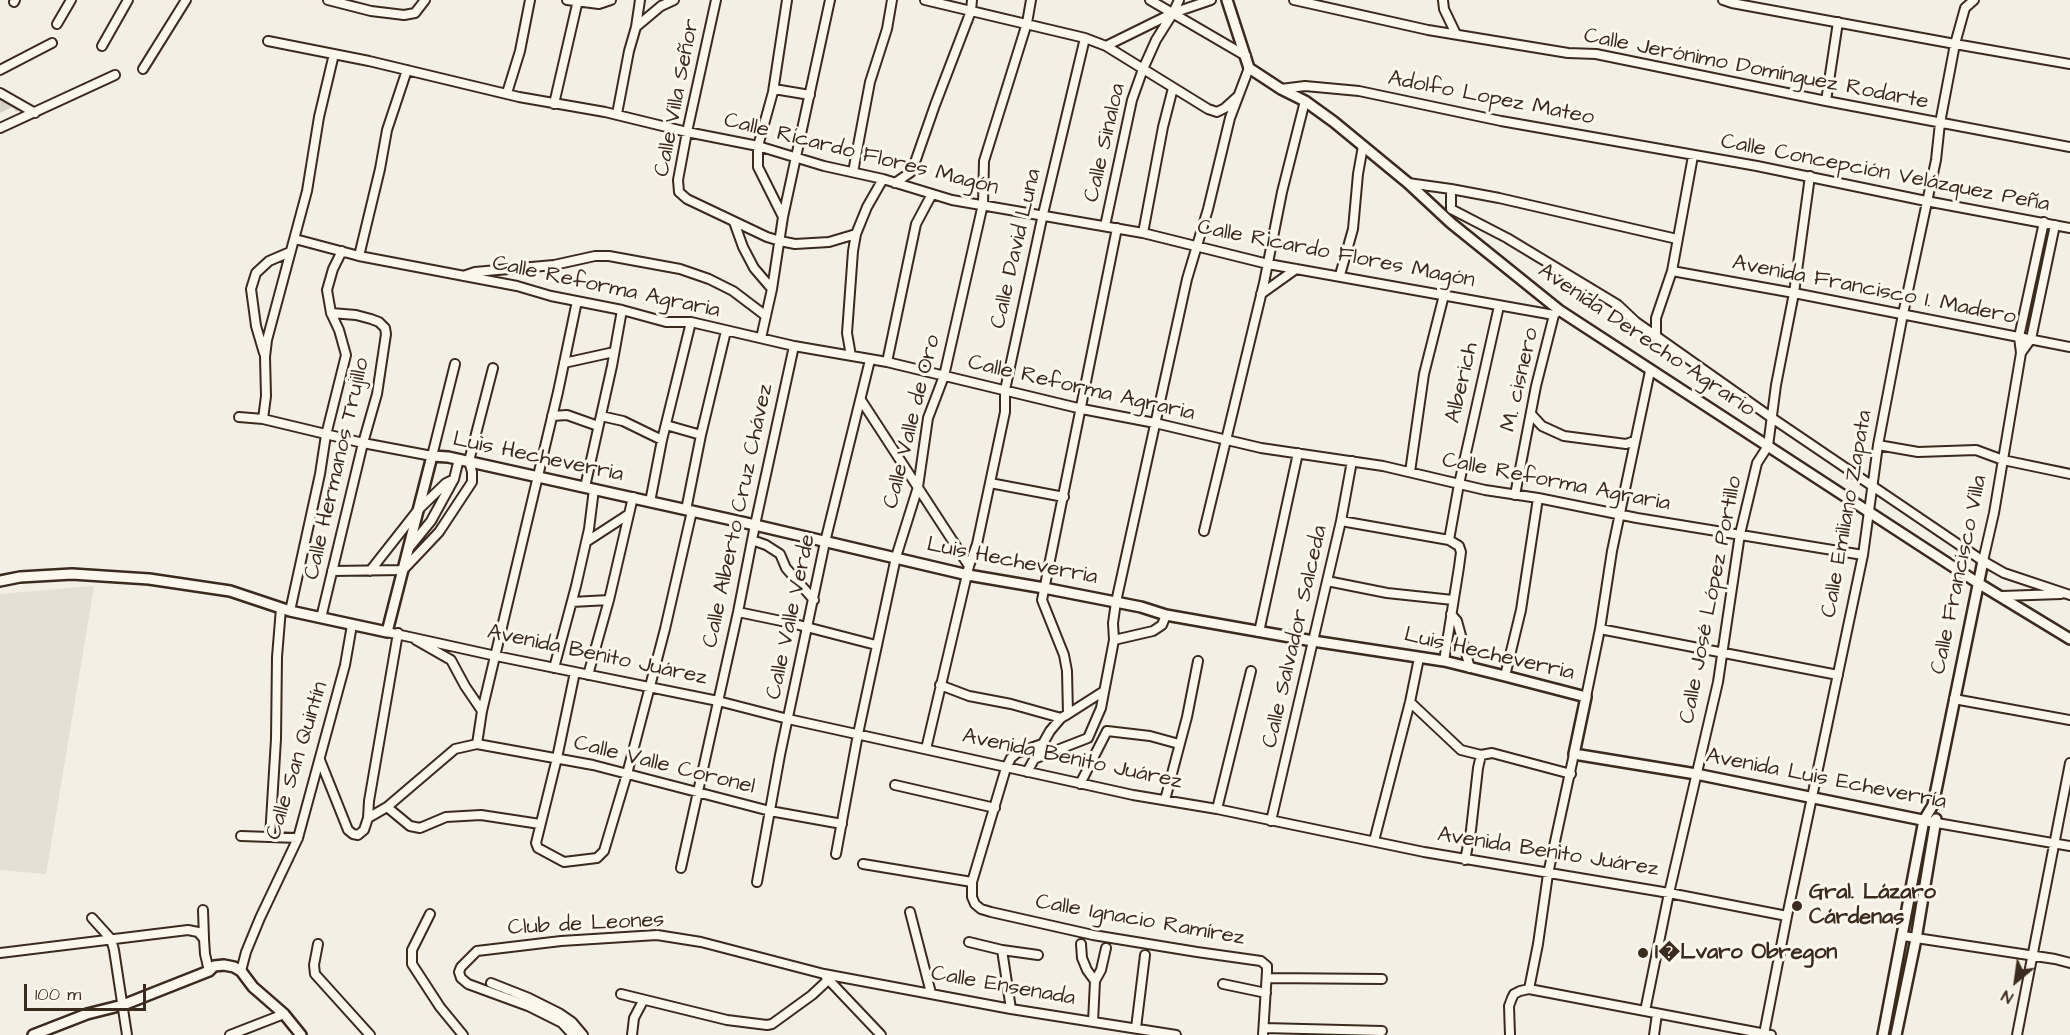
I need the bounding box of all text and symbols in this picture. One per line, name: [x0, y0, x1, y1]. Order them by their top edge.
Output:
street label: Calle Villa Señor: [650, 17, 706, 179]
street label: Calle Jerónimo Domínguez Rodarte: [1581, 24, 1931, 116]
street label: Adolfo Lopez Mateo: [1386, 66, 1596, 132]
street label: Calle Sinaloa: [1080, 81, 1132, 205]
street label: Calle Ricardo Flores Magón: [721, 108, 1001, 202]
street label: Calle Concepción Velázquez Peña: [1718, 129, 2052, 219]
street label: Calle David Luna: [986, 166, 1048, 332]
street label: Calle Ricardo Flores Magón: [1195, 215, 1477, 295]
street label: Calle Reforma Agraria: [490, 251, 722, 325]
street label: Avenida Francisco I. Madero: [1730, 251, 2018, 331]
street label: Avenida Derecho Agrario: [1533, 259, 1759, 423]
street label: M. cisnero: [1496, 325, 1546, 435]
street label: Calle Valle de Oro: [879, 332, 947, 512]
street label: Alberich: [1441, 340, 1485, 426]
street label: Calle Reforma Agraria: [965, 350, 1197, 428]
street label: Calle Hermanos Trujillo: [300, 356, 376, 582]
street label: Calle Alberto Cruz Chávez: [698, 382, 780, 650]
street label: Calle Emiliano Zapata: [1817, 408, 1879, 620]
street label: Luis Hecheverria: [450, 427, 626, 489]
street label: Calle Reforma Agraria: [1440, 448, 1672, 518]
street label: Calle Francisco Villa: [1926, 473, 1994, 677]
street label: Calle José López Portillo: [1675, 474, 1749, 726]
street label: Calle Salvador Salceda: [1258, 523, 1334, 751]
street label: Calle Valle Verde: [762, 532, 822, 702]
street label: Luis Hecheverria: [924, 532, 1100, 592]
street label: Avenida Benito Juárez: [485, 620, 709, 692]
street label: Luis Hecheverria: [1401, 623, 1577, 687]
street label: Calle San Quintín: [261, 679, 335, 843]
street label: Avenida Benito Juárez: [960, 724, 1184, 796]
street label: Calle Valle Coronel: [571, 731, 757, 801]
street label: Avenida Luis Echeverría: [1704, 744, 1948, 816]
street label: Avenida Benito Juárez: [1435, 822, 1661, 884]
place label: Gral. Lázaro Cárdenas: [1809, 880, 1936, 932]
street label: Calle Ignacio Ramírez: [1033, 890, 1247, 952]
marker: Gral. Lázaro Cárdenas: [1790, 899, 1804, 913]
street label: Club de Leones: [507, 908, 665, 942]
place label: I�Lvaro Obregon: [1655, 940, 1837, 966]
marker: I�Lvaro Obregon: [1636, 946, 1650, 960]
north arrow: [1986, 951, 2046, 1011]
street label: Calle Ensenada: [929, 961, 1077, 1013]
scale bar: [27, 972, 148, 1010]
text: 100 m: [35, 982, 81, 1007]
text: N: [1998, 985, 2017, 1009]

